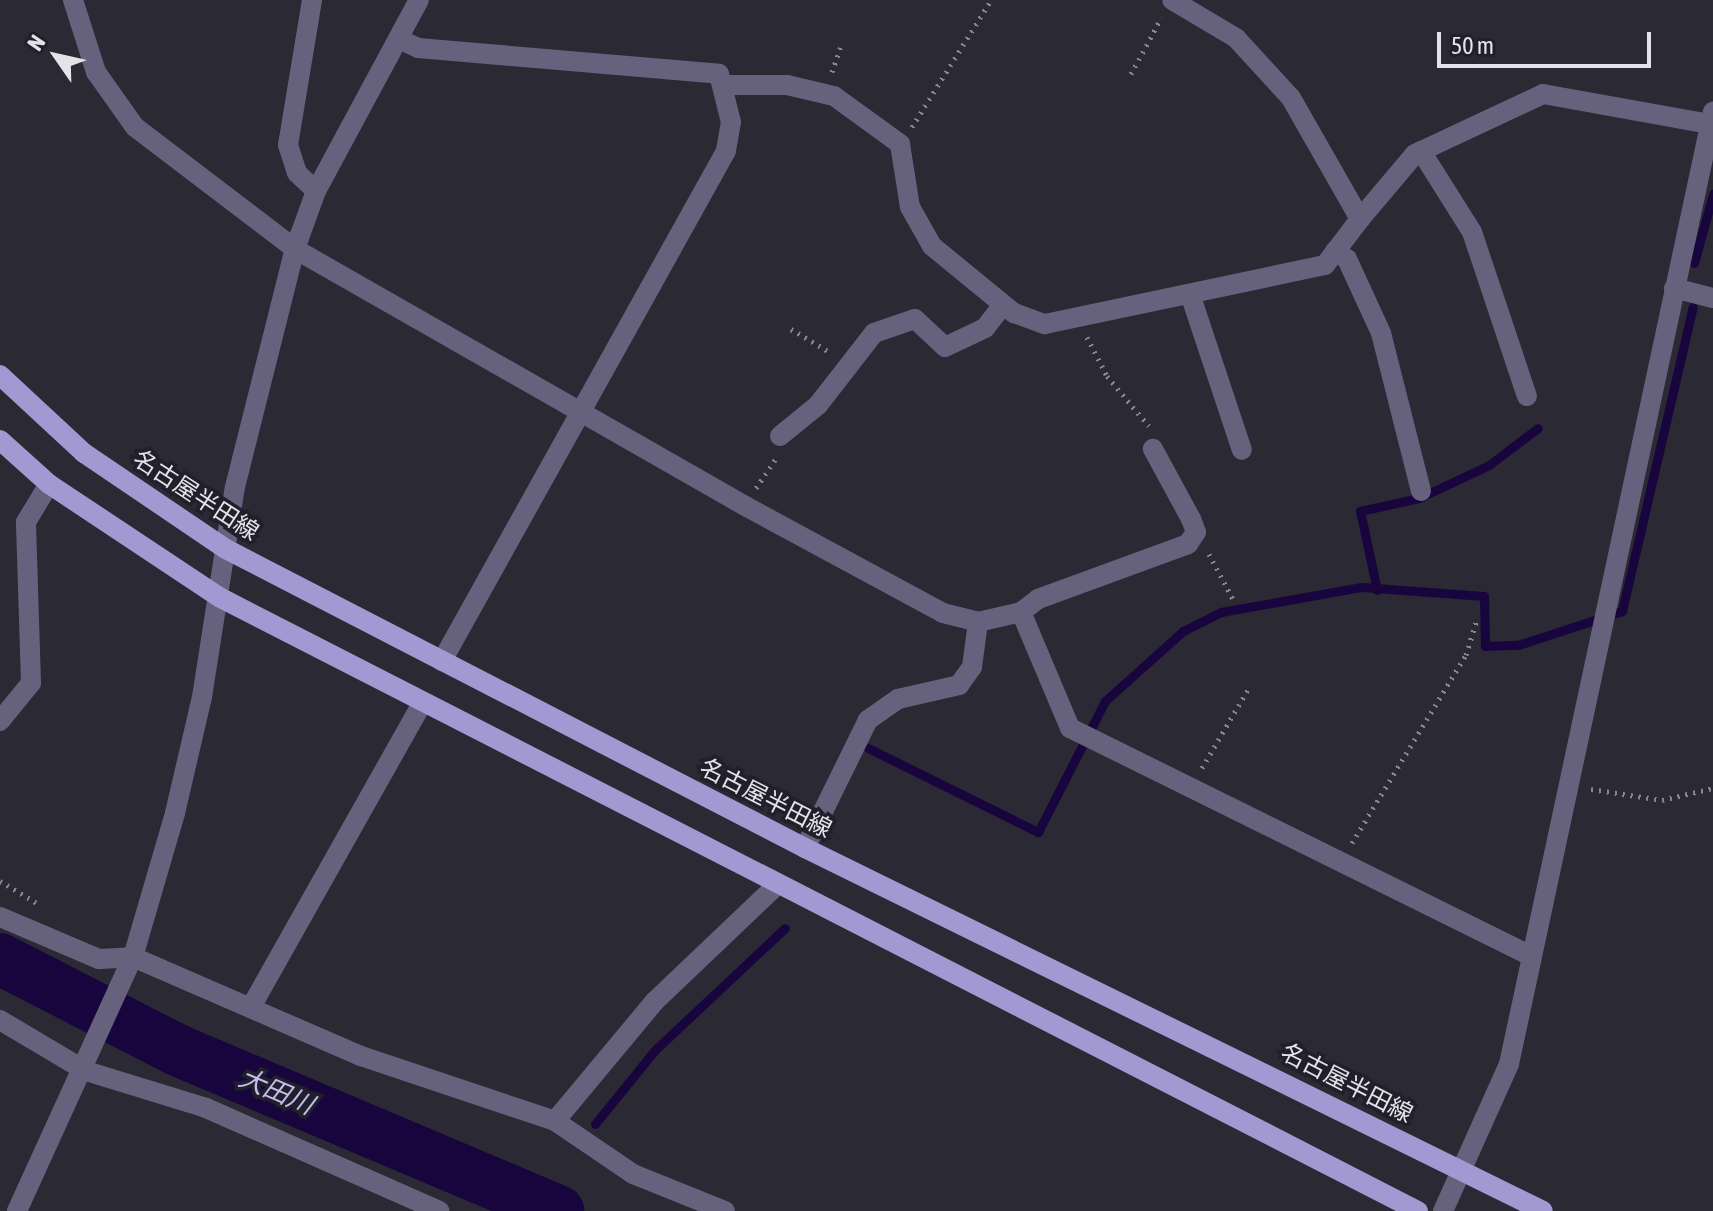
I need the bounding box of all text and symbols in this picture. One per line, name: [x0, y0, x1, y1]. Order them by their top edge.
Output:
north arrow: [16, 16, 96, 96]
scale bar: [1441, 16, 1655, 66]
text: N: [22, 30, 51, 55]
text: 50 m: [1451, 32, 1494, 59]
street label: 名古屋半田線: [128, 444, 264, 546]
street label: 名古屋半田線: [695, 752, 837, 844]
street label: 名古屋半田線: [1276, 1037, 1418, 1129]
water label: 大田川: [234, 1062, 318, 1122]

